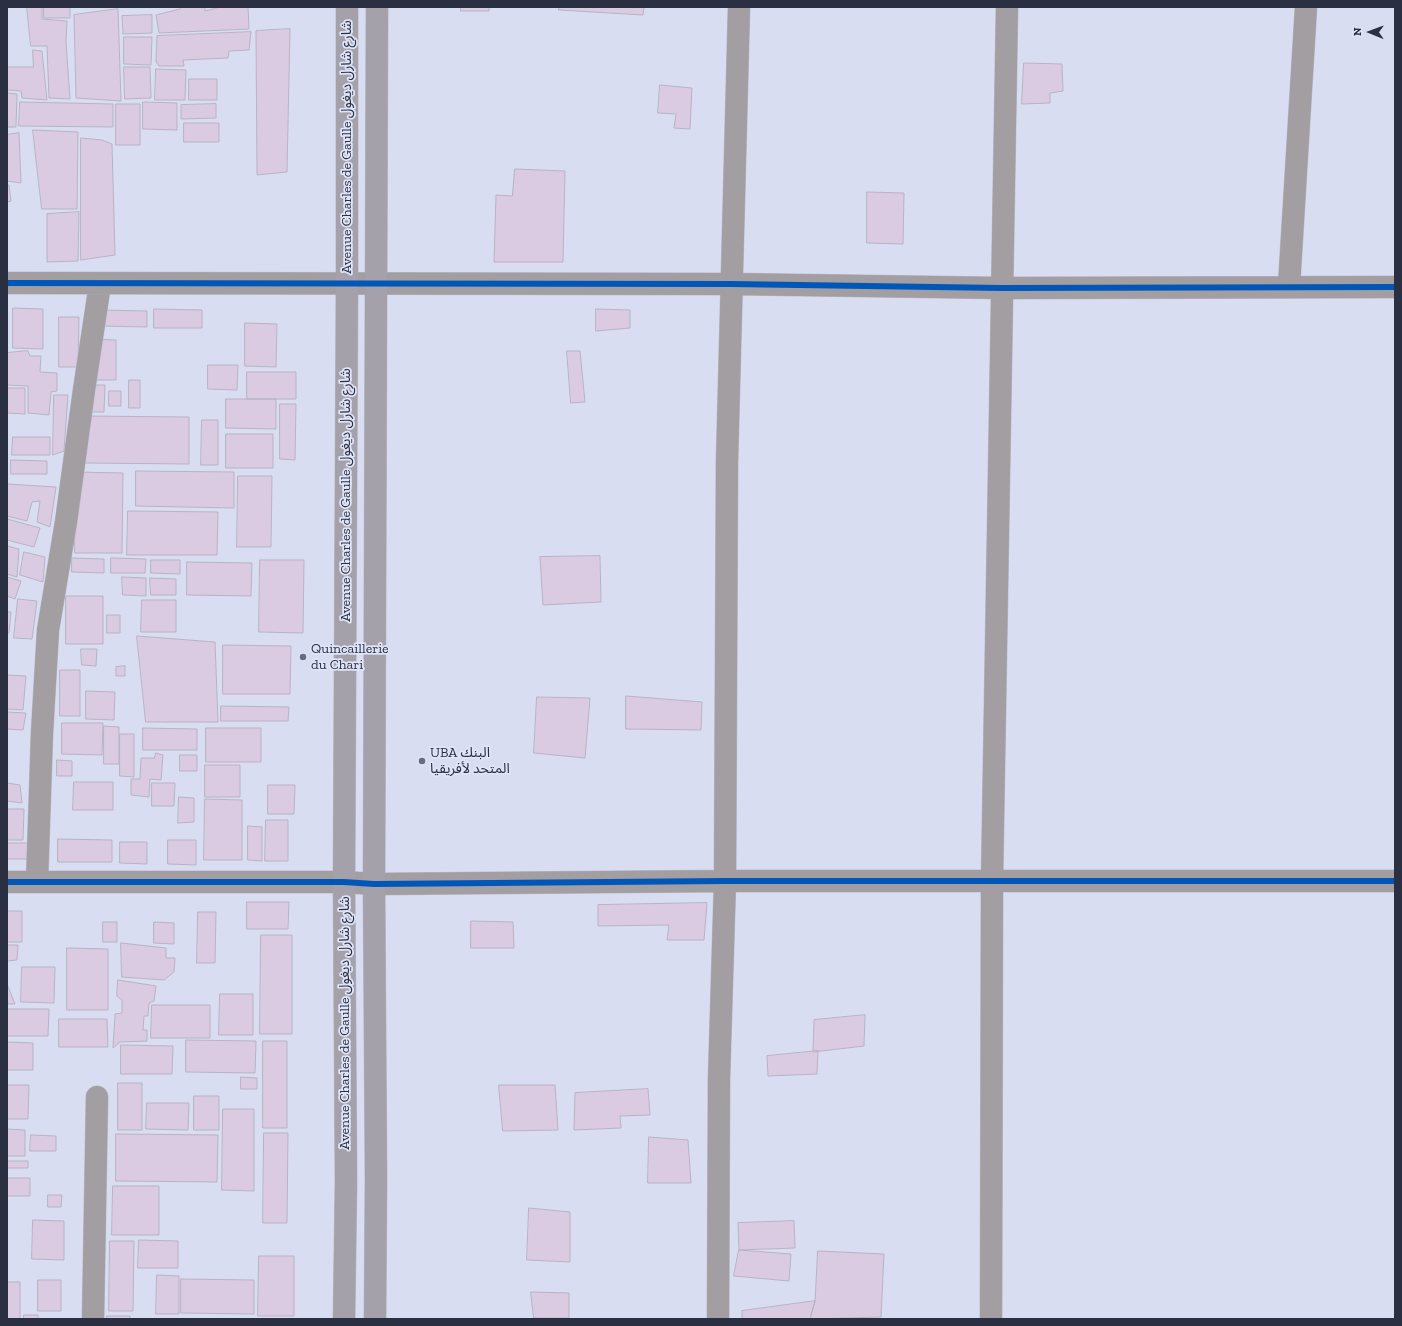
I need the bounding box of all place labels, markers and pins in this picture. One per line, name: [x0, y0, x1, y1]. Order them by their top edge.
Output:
place label: Quincaillerie du Chari: [311, 641, 389, 674]
marker: Quincaillerie du Chari: [298, 652, 308, 662]
place label: UBA البنك المتحد لأفريقيا: [430, 745, 510, 778]
marker: UBA البنك المتحد لأفريقيا: [417, 756, 427, 766]

